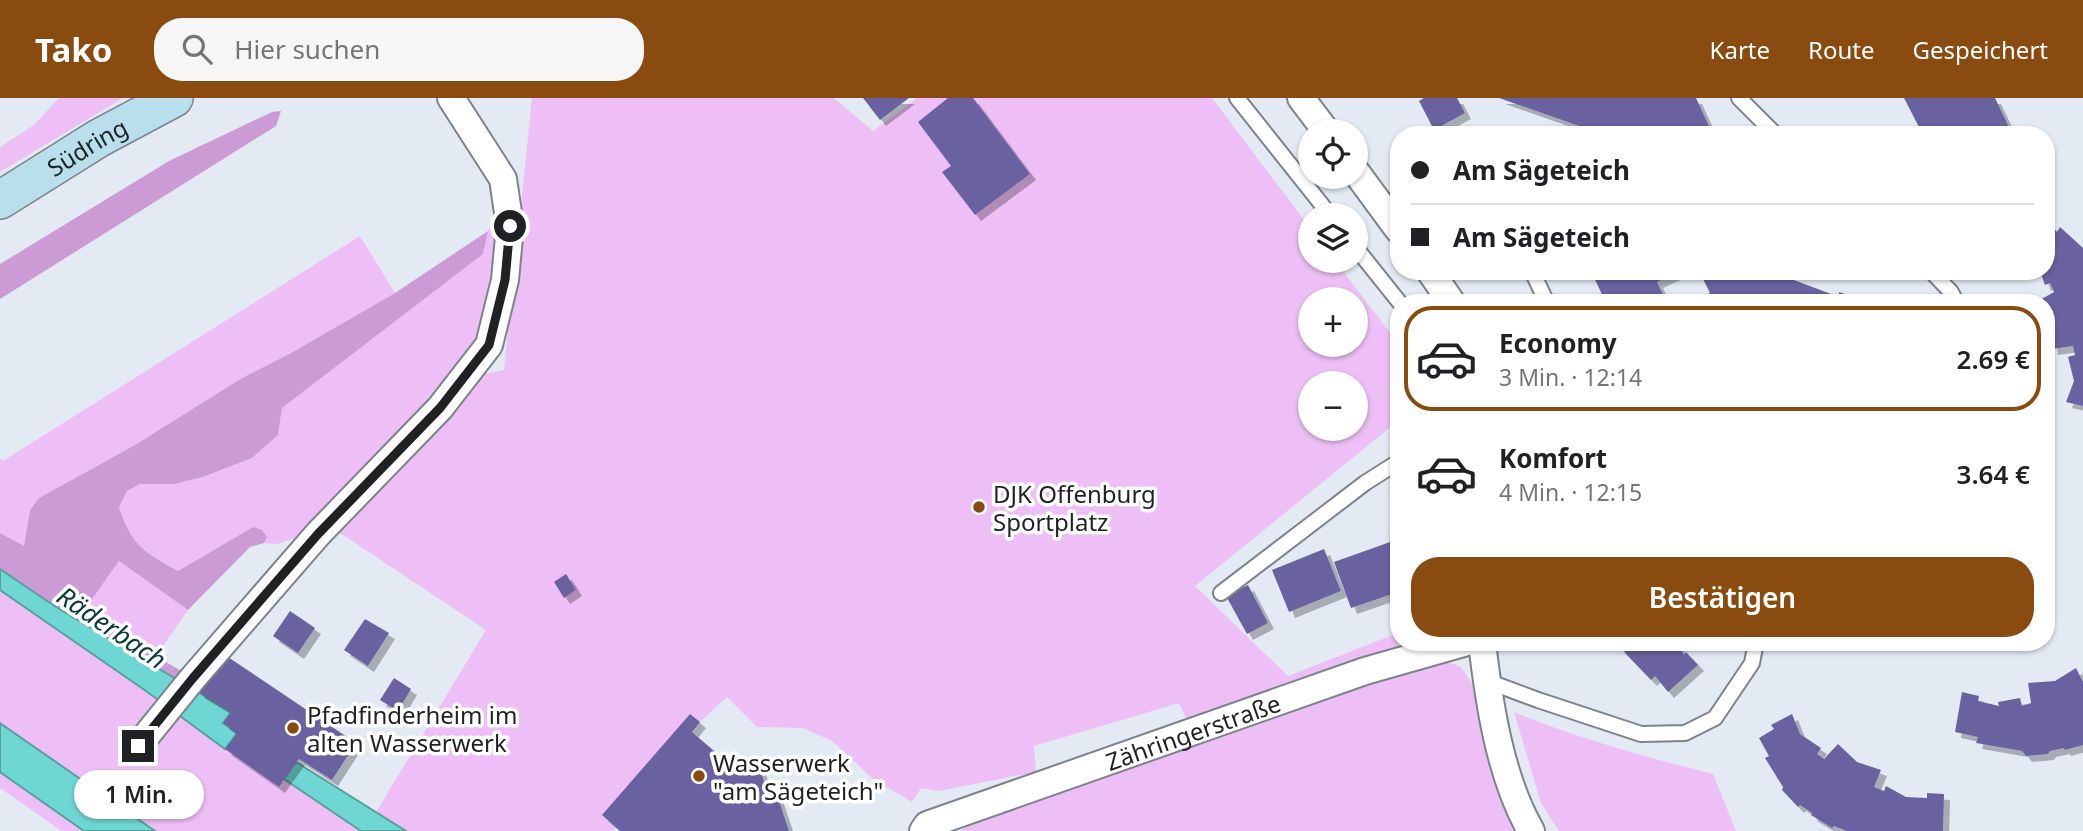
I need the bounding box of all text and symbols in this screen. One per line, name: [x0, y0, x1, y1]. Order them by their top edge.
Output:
search box: [154, 18, 644, 81]
text: Tako: [35, 27, 112, 72]
icon: search: [178, 30, 216, 68]
text: Hier suchen: [234, 31, 380, 67]
text: Karte: [1710, 33, 1770, 66]
text: Route: [1808, 33, 1875, 66]
text: Gespeichert: [1913, 33, 2048, 66]
street label: Südring: [40, 110, 133, 183]
map controls: [1298, 119, 1368, 441]
button: locate: [1298, 119, 1368, 189]
text: Am Sägeteich: [1453, 152, 1630, 188]
button: layers: [1298, 203, 1368, 273]
route start: [494, 210, 526, 242]
text: Am Sägeteich: [1453, 219, 1630, 255]
button: +: [1298, 287, 1368, 357]
text: Economy: [1499, 325, 1617, 361]
icon: car: [1415, 327, 1478, 390]
text: 2.69 €: [1957, 341, 2030, 377]
text: 3 Min. · 12:14: [1499, 361, 1642, 393]
button: −: [1298, 371, 1368, 441]
text: Komfort: [1499, 440, 1607, 476]
icon: car: [1415, 442, 1478, 505]
text: 3.64 €: [1957, 456, 2030, 492]
text: 4 Min. · 12:15: [1499, 476, 1642, 508]
place label: DJK Offenburg Sportplatz: [993, 477, 1156, 538]
marker: DJK Offenburg Sportplatz: [971, 499, 987, 515]
button: Bestätigen: [1411, 557, 2034, 637]
water label: Räderbach: [50, 577, 174, 677]
street label: Zähringerstraße: [1101, 686, 1285, 777]
place label: Pfadfinderheim im alten Wasserwerk: [307, 698, 517, 759]
marker: Pfadfinderheim im alten Wasserwerk: [285, 720, 301, 736]
route end: [122, 730, 154, 762]
place label: Wasserwerk "am Sägeteich": [713, 746, 883, 807]
marker: Wasserwerk "am Sägeteich": [691, 768, 707, 784]
callout: 1 Min.: [73, 770, 203, 820]
text: 1 Min.: [105, 778, 173, 810]

